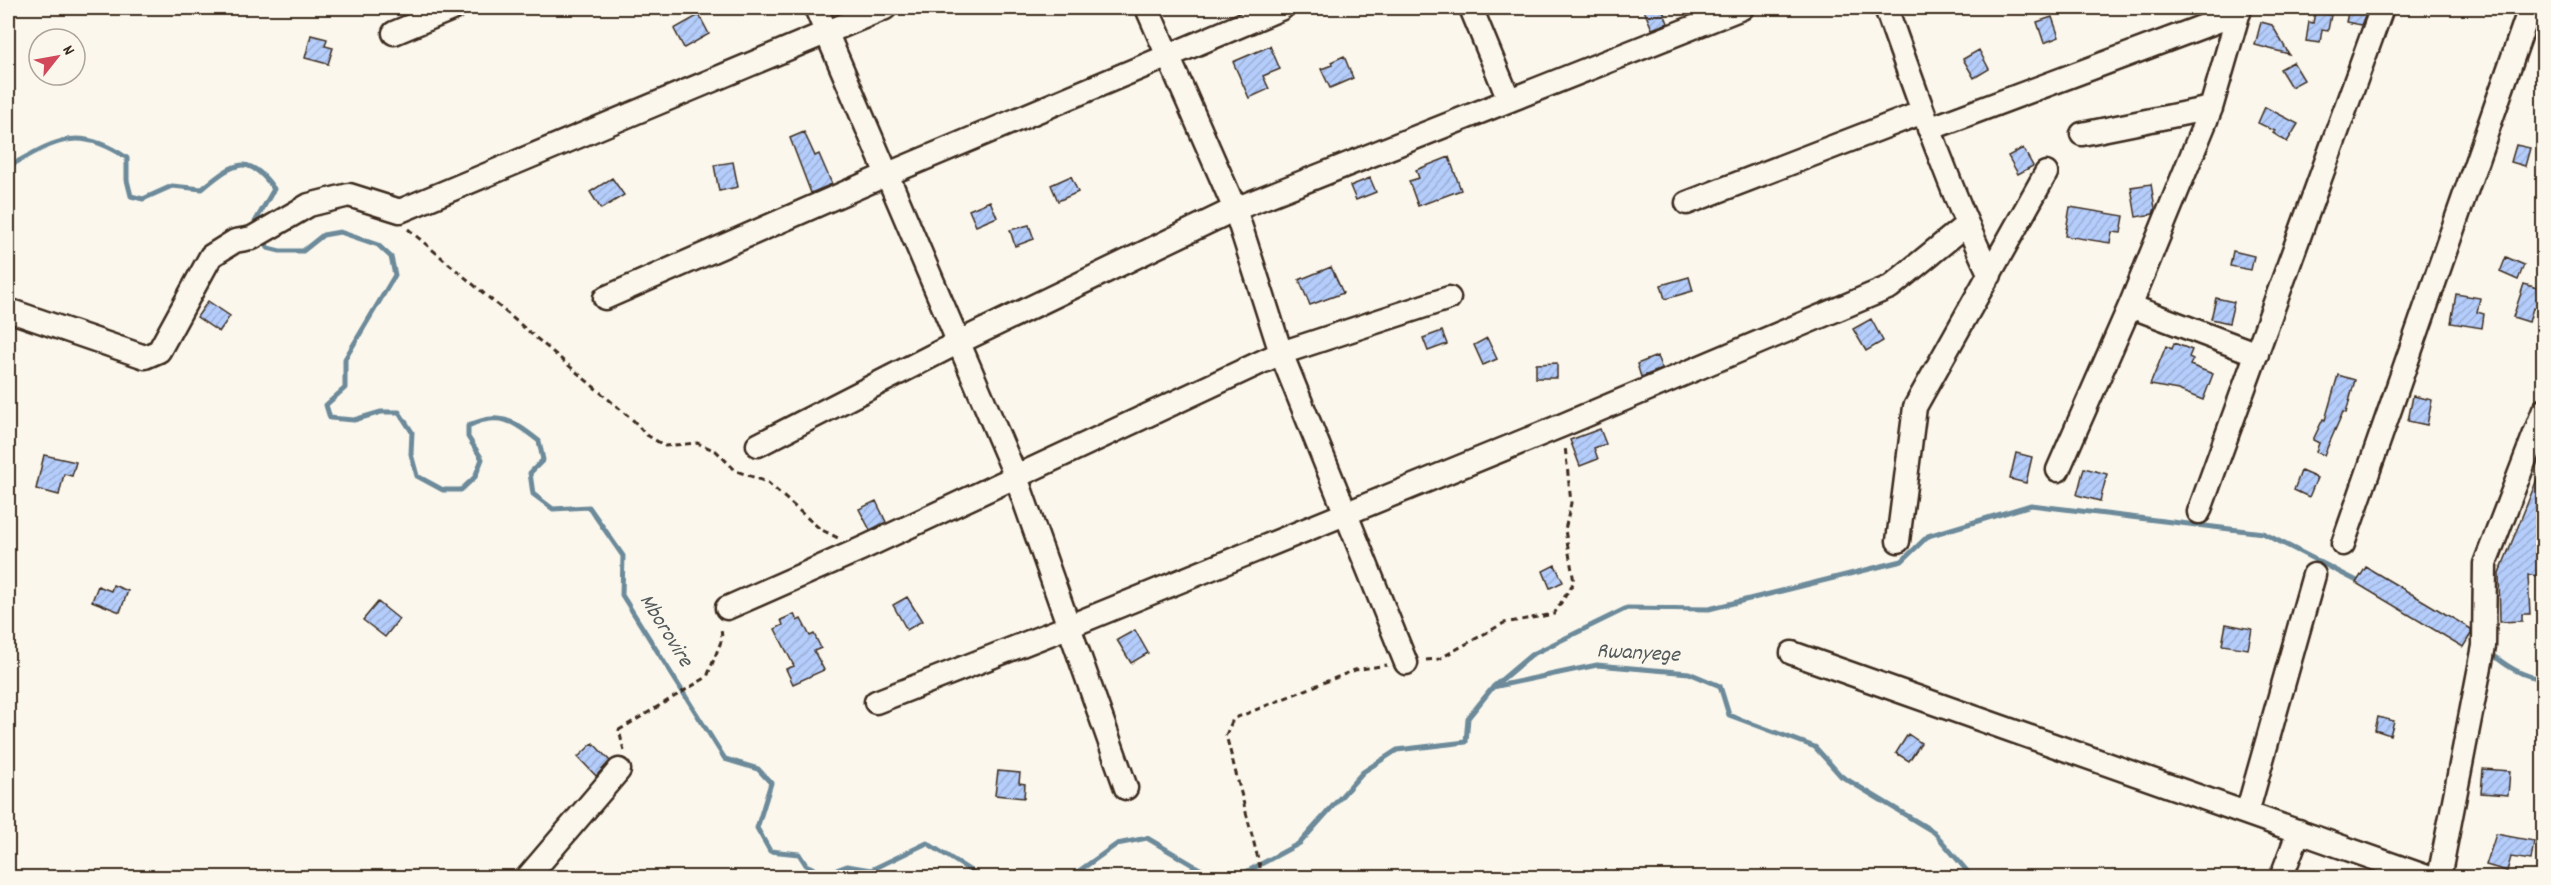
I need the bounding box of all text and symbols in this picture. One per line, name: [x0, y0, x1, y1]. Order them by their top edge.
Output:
north arrow: [27, 27, 87, 87]
text: N: [56, 41, 80, 60]
water label: Mborovire: [630, 588, 700, 675]
water label: Rwanyege: [1596, 636, 1682, 672]

